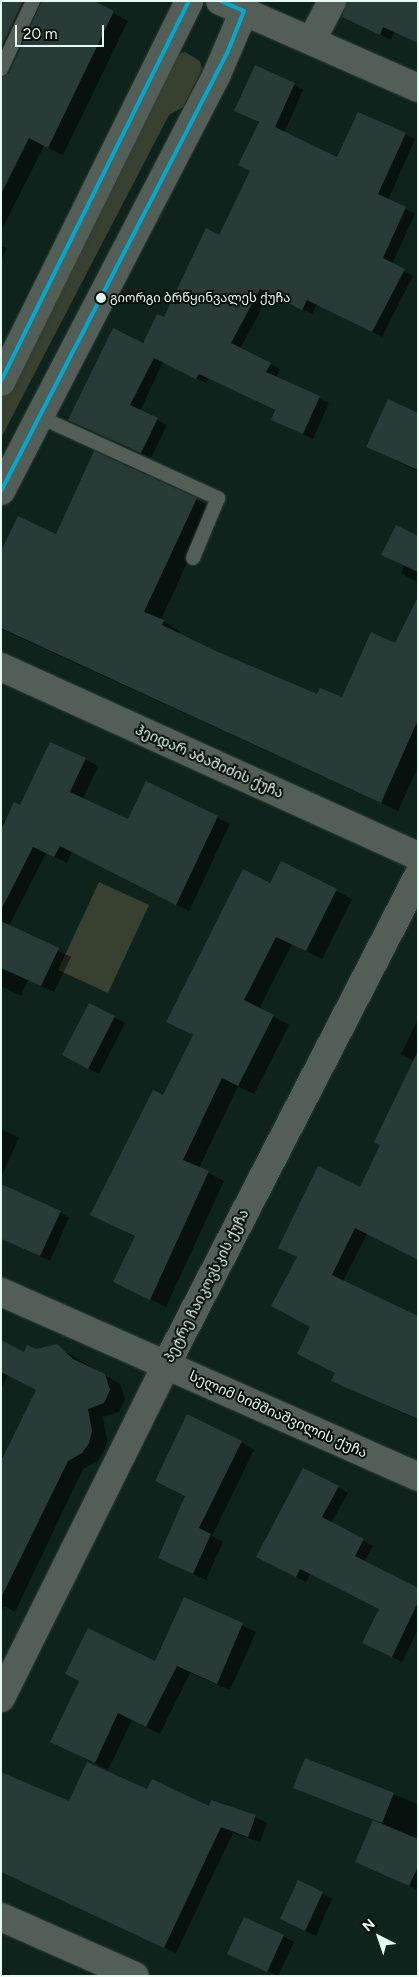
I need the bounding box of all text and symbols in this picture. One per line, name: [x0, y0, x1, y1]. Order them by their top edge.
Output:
scale bar: [18, 15, 106, 47]
text: 20 m: [23, 25, 57, 43]
place label: გიორგი ბრწყინვალეს ქუჩა: [110, 290, 290, 306]
marker: გიორგი ბრწყინვალეს ქუჩა: [96, 293, 106, 303]
street label: ჰეიდარ აბაშიძის ქუჩა: [132, 722, 286, 802]
street label: პეტრე ჩაიკოვსკის ქუჩა: [161, 1207, 253, 1365]
street label: სელიმ ხიმშიაშვილის ქუჩა: [186, 1368, 370, 1462]
north arrow: [354, 1912, 404, 1962]
text: N: [359, 1915, 378, 1935]

